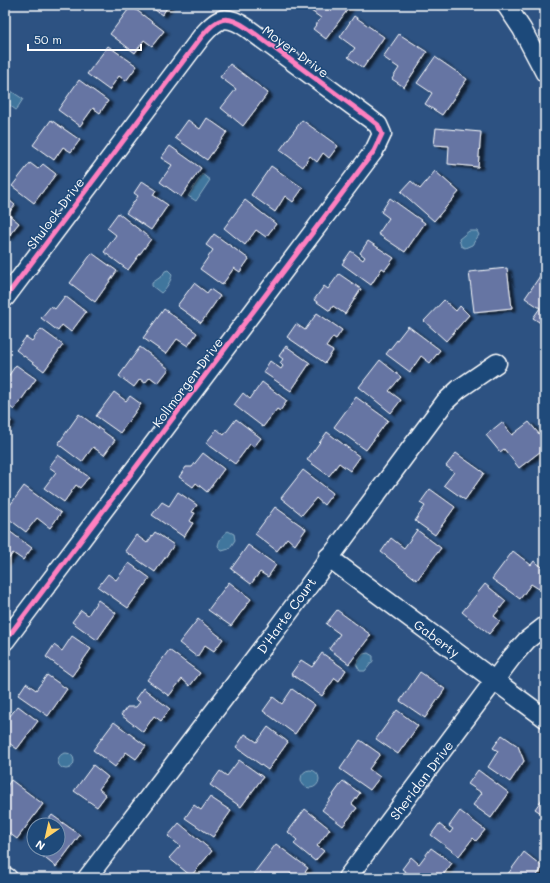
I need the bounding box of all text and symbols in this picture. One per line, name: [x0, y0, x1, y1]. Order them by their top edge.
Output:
street label: Moyer Drive: [259, 21, 333, 81]
scale bar: [28, 26, 141, 52]
text: 50 m: [34, 31, 62, 47]
street label: Shulock Drive: [22, 174, 88, 252]
street label: Kollmorgen Drive: [148, 334, 226, 430]
street label: D'Harte Court: [253, 573, 319, 656]
street label: Gaberty: [411, 615, 463, 661]
street label: Sheridan Drive: [386, 737, 456, 823]
north arrow: [26, 817, 66, 857]
text: N: [32, 837, 48, 854]

